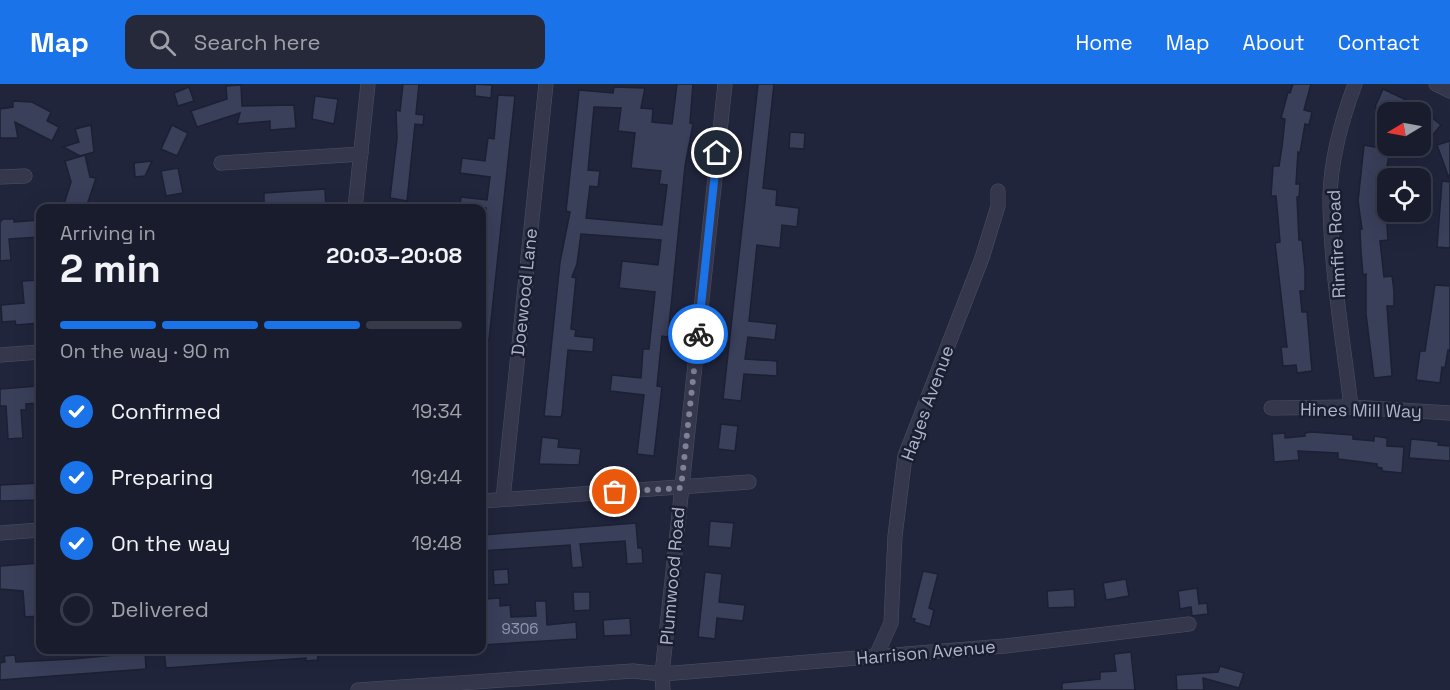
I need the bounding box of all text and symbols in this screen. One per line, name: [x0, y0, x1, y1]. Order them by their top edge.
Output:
search box: [125, 15, 545, 69]
text: Map: [30, 24, 89, 60]
icon: search: [146, 26, 179, 59]
text: Search here: [194, 28, 321, 56]
text: Home: [1075, 29, 1133, 56]
text: Map: [1166, 29, 1210, 56]
text: About: [1243, 29, 1305, 56]
text: Contact: [1338, 29, 1420, 56]
north arrow: [1377, 102, 1431, 156]
map controls: [1377, 102, 1431, 222]
pin: [691, 127, 742, 178]
icon: home: [700, 136, 733, 169]
button: locate: [1377, 168, 1431, 222]
street label: Rimfire Road: [1322, 189, 1350, 299]
text: Arriving in: [60, 220, 156, 246]
street label: Doewood Lane: [506, 227, 542, 357]
text: 20:03–20:08: [326, 241, 462, 269]
text: 2 min: [60, 244, 161, 293]
courier: [668, 304, 728, 364]
icon: bike: [682, 318, 715, 351]
text: On the way · 90 m: [60, 338, 230, 364]
street label: Hayes Avenue: [895, 342, 959, 464]
icon: check: [60, 395, 93, 428]
text: Confirmed: [111, 397, 221, 425]
street label: Hines Mill Way: [1300, 397, 1422, 423]
text: 19:34: [412, 398, 462, 424]
icon: check: [60, 461, 93, 494]
text: Preparing: [111, 463, 213, 491]
text: 19:44: [411, 464, 462, 490]
pin: [589, 466, 640, 517]
icon: bag: [598, 475, 631, 508]
street label: Plumwood Road: [655, 506, 689, 646]
icon: check: [60, 527, 93, 560]
text: On the way: [111, 529, 230, 557]
text: 19:48: [411, 530, 462, 556]
text: Delivered: [111, 595, 209, 623]
house number: 9306: [501, 619, 539, 638]
street label: Harrison Avenue: [855, 634, 997, 670]

